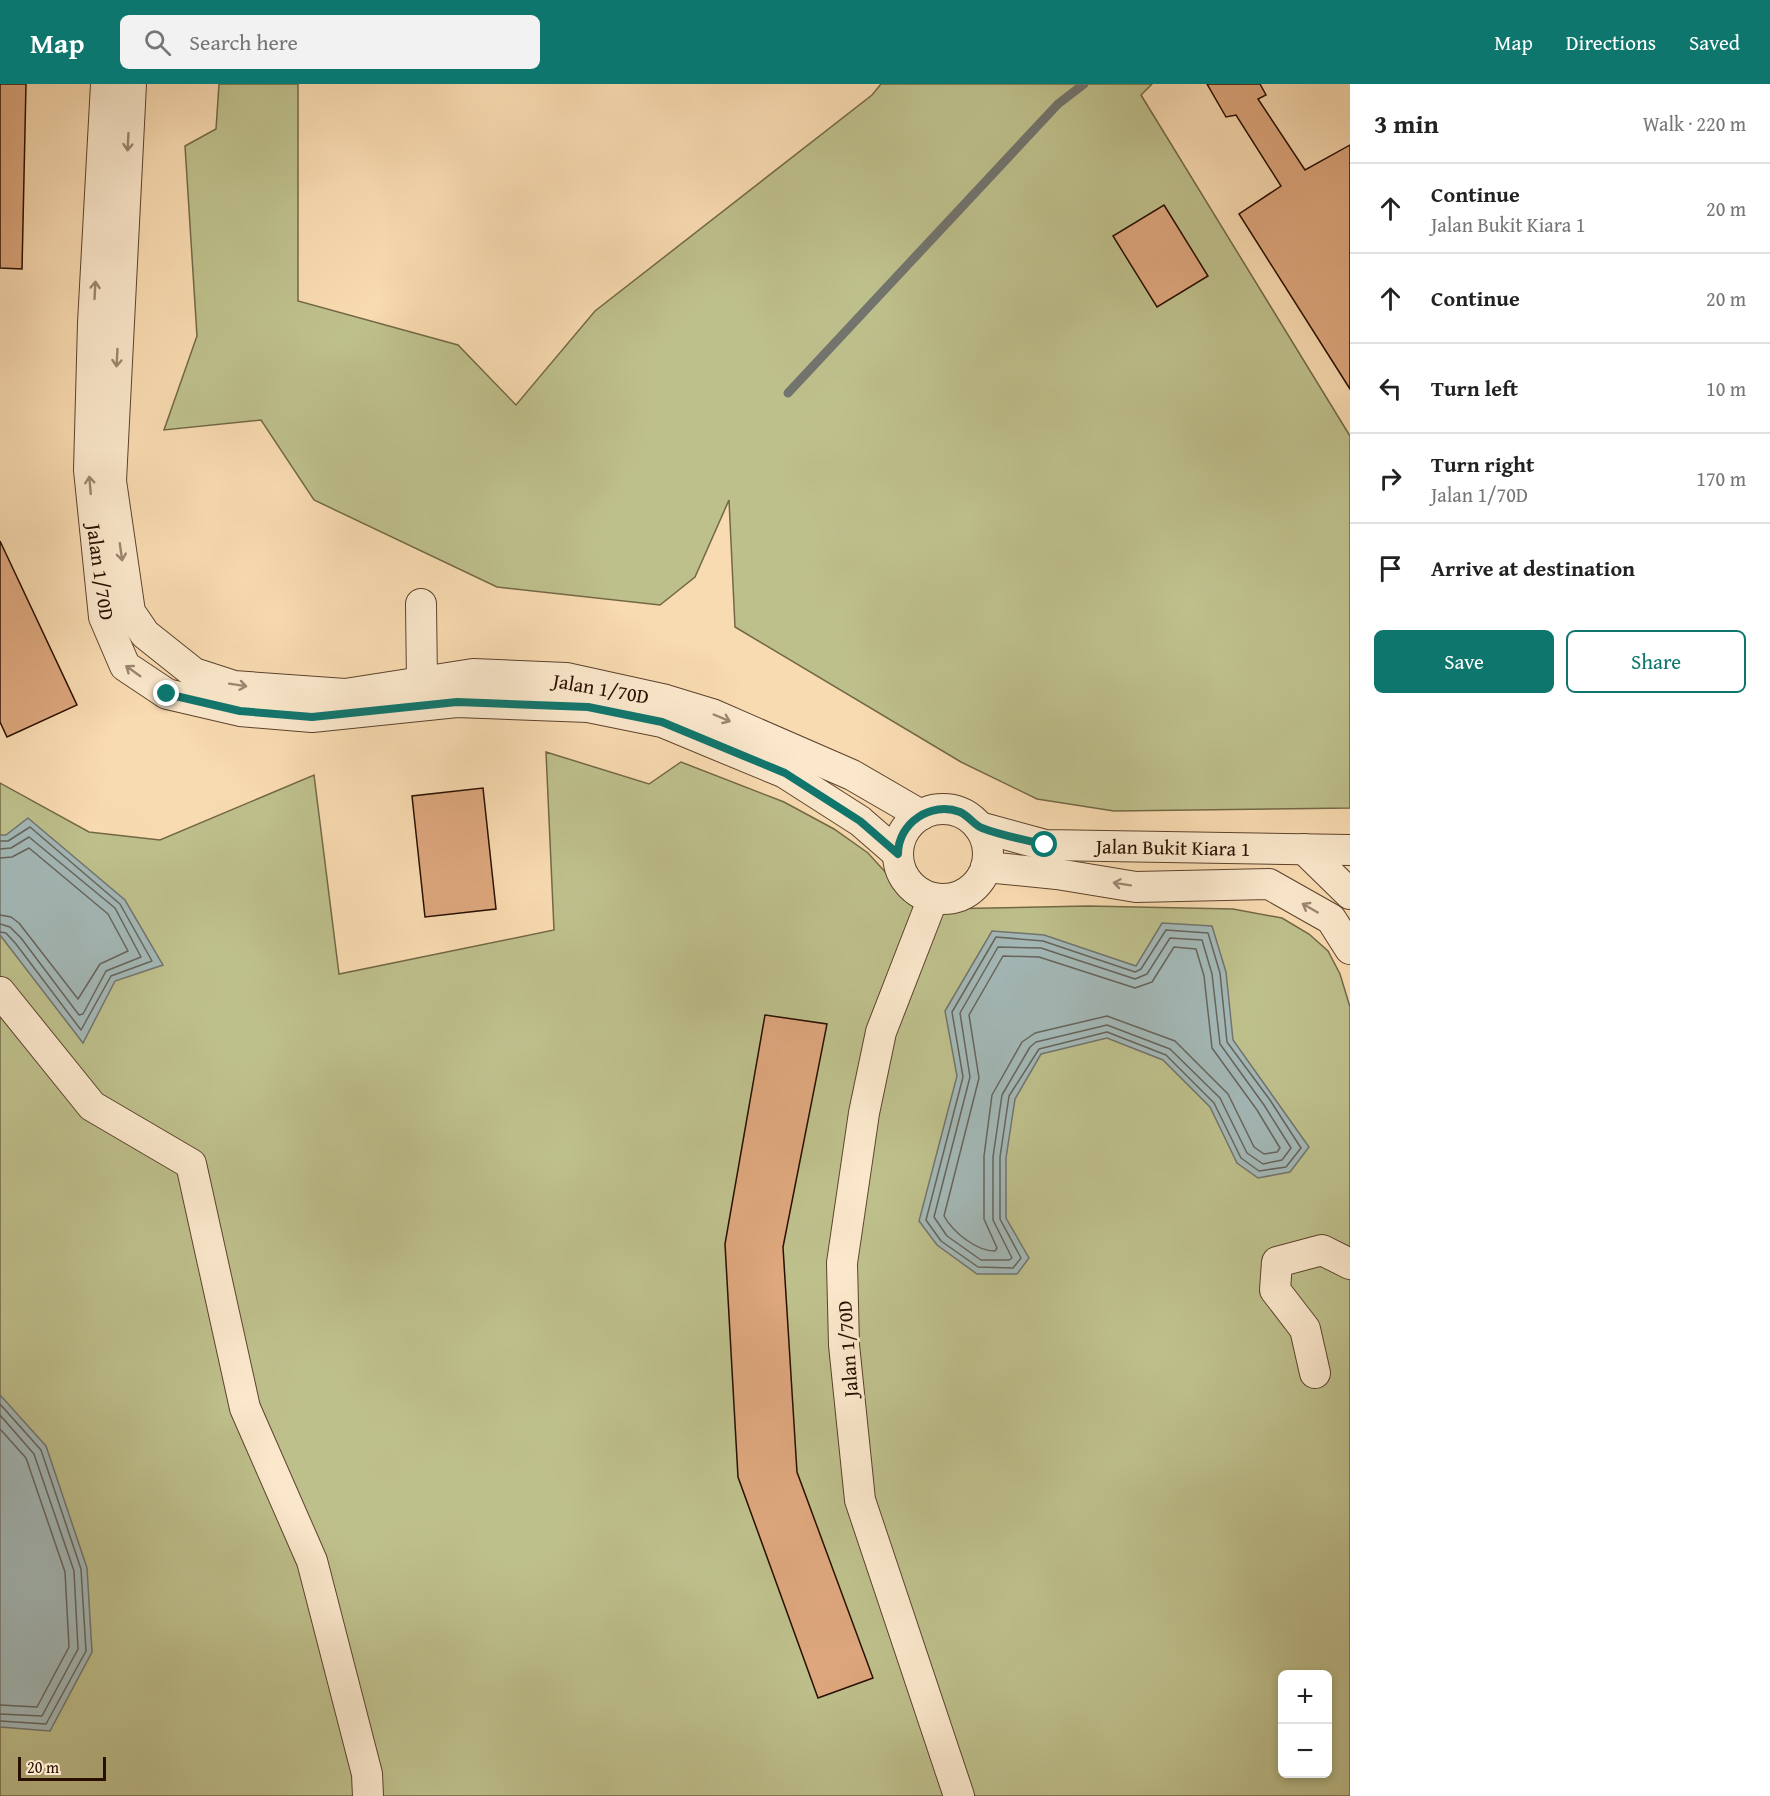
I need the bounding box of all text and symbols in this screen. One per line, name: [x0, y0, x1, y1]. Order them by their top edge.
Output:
search box: [120, 15, 540, 69]
text: Map: [30, 22, 84, 63]
icon: search: [141, 26, 174, 59]
text: Search here: [189, 26, 298, 58]
text: Map: [1494, 27, 1533, 58]
text: Directions: [1566, 27, 1656, 58]
text: Saved: [1689, 27, 1740, 58]
text: 3 min: [1374, 104, 1439, 143]
text: Walk · 220 m: [1643, 109, 1746, 138]
one-way arrow: [123, 132, 134, 152]
text: Continue: [1431, 178, 1520, 210]
icon: ahead: [1374, 192, 1407, 225]
text: 20 m: [1706, 194, 1746, 223]
text: Jalan Bukit Kiara 1: [1431, 210, 1585, 239]
one-way arrow: [89, 281, 100, 301]
icon: ahead: [1374, 282, 1407, 315]
text: Continue: [1431, 282, 1520, 314]
text: 20 m: [1706, 284, 1746, 313]
one-way arrow: [112, 348, 123, 368]
icon: left: [1374, 372, 1407, 405]
text: Turn left: [1431, 372, 1518, 404]
text: 10 m: [1706, 374, 1746, 403]
text: Turn right: [1431, 448, 1534, 480]
icon: right: [1374, 462, 1407, 495]
text: 170 m: [1696, 464, 1746, 493]
one-way arrow: [85, 476, 96, 496]
text: Jalan 1/70D: [1431, 480, 1528, 509]
street label: Jalan 1/70D: [79, 519, 122, 622]
one-way arrow: [116, 542, 127, 562]
icon: arrive: [1374, 552, 1407, 585]
text: Arrive at destination: [1431, 552, 1635, 584]
button: Save: [1374, 630, 1554, 693]
button: Share: [1566, 630, 1746, 693]
one-way arrow: [125, 665, 141, 677]
street label: Jalan 1/70D: [548, 665, 651, 711]
route end: [153, 680, 179, 706]
one-way arrow: [227, 680, 247, 691]
one-way arrow: [712, 713, 731, 724]
route start: [1031, 831, 1057, 857]
street label: Jalan Bukit Kiara 1: [1093, 831, 1250, 863]
one-way arrow: [1112, 879, 1132, 890]
one-way arrow: [1302, 901, 1319, 913]
street label: Jalan 1/70D: [829, 1300, 865, 1401]
map controls: [1278, 1670, 1332, 1778]
button: +: [1278, 1670, 1332, 1724]
button: −: [1278, 1724, 1332, 1778]
scale bar: [18, 1754, 106, 1782]
text: 20 m: [27, 1755, 59, 1779]

